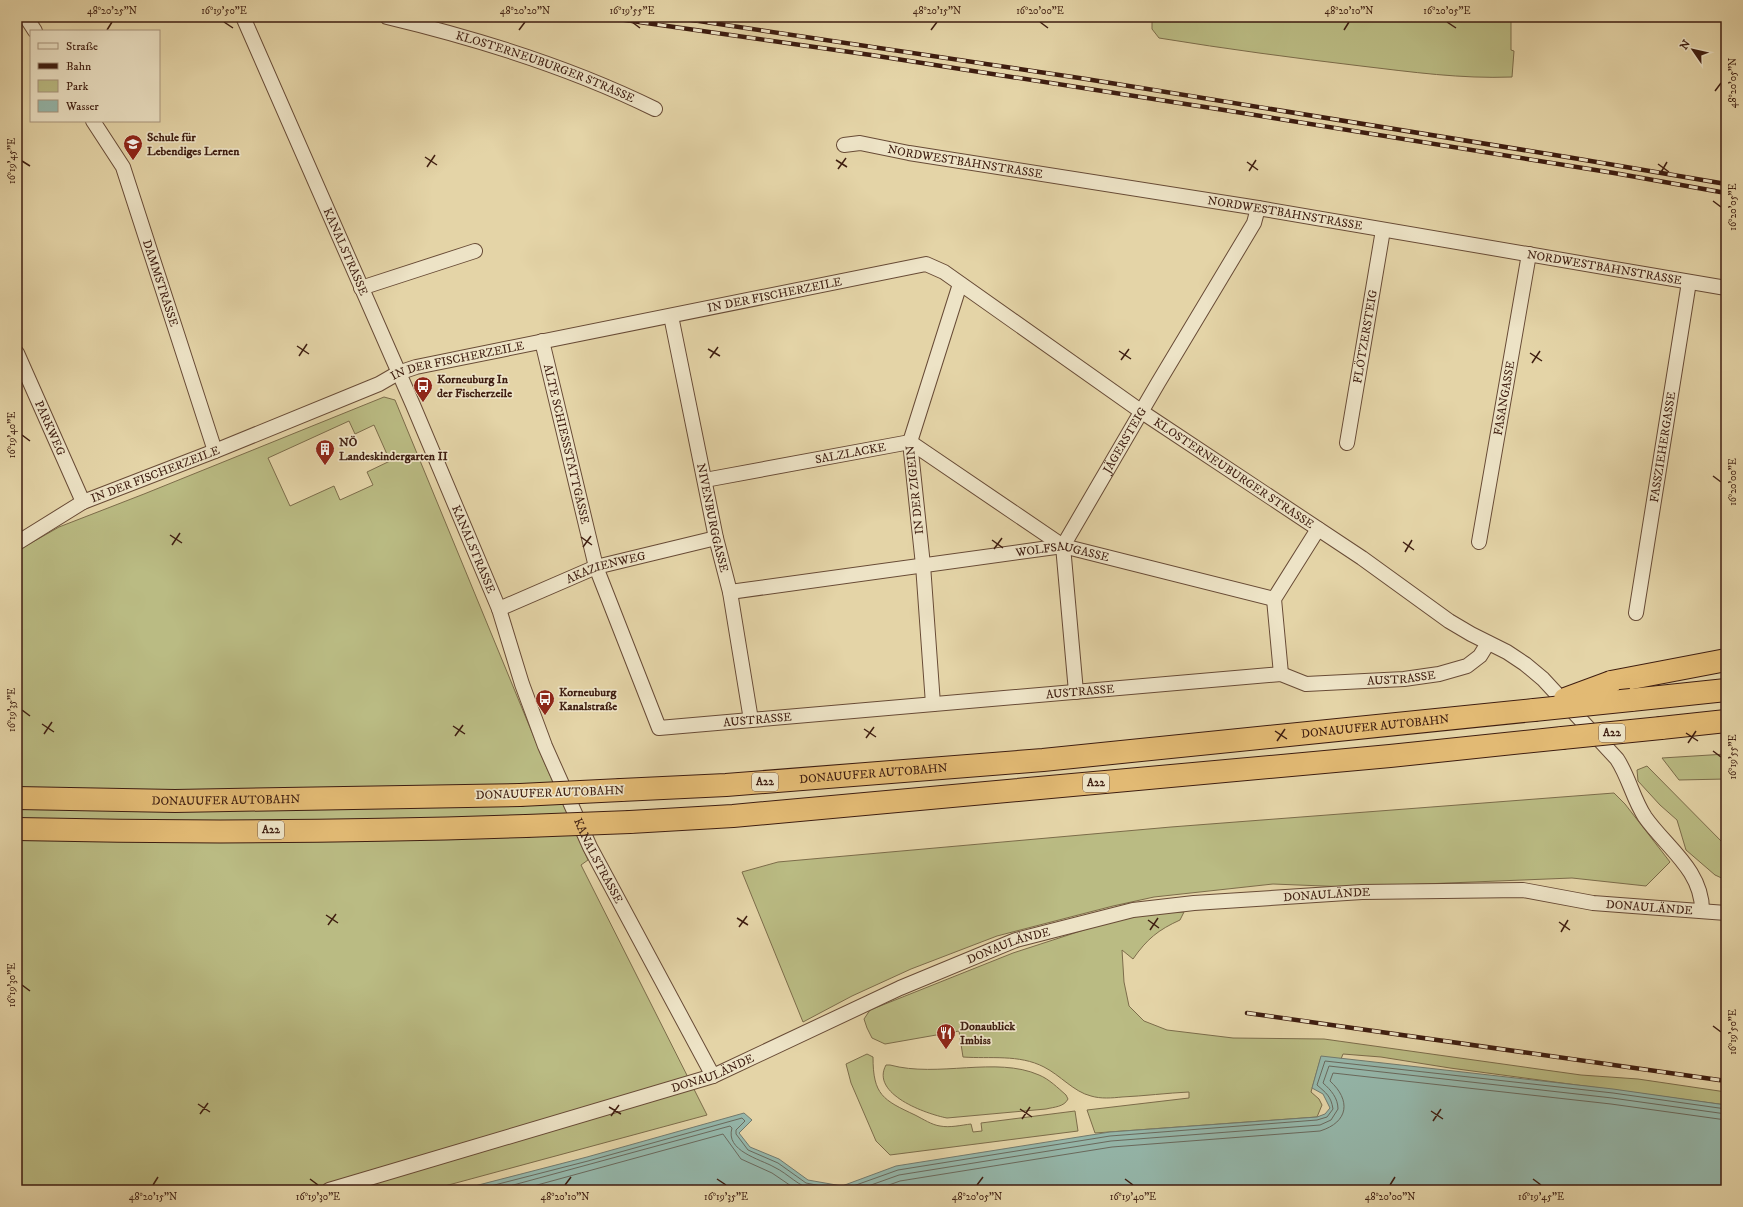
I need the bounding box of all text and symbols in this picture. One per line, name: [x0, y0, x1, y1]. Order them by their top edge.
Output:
text: 48°20'25"N: [87, 5, 137, 17]
text: 16°19'50"E: [201, 5, 247, 17]
text: 48°20'20"N: [500, 5, 550, 17]
text: 16°19'55"E: [609, 5, 655, 17]
text: 48°20'15"N: [913, 5, 961, 17]
text: 16°20'00"E: [1016, 5, 1064, 17]
text: 48°20'10"N: [1324, 5, 1374, 17]
text: 16°20'05"E: [1423, 5, 1471, 17]
street label: KLOSTERNEUBURGER STRASSE: [454, 28, 638, 106]
legend: [30, 30, 160, 122]
north arrow: [1673, 30, 1713, 70]
text: N: [1677, 37, 1694, 53]
text: Straße: [66, 39, 98, 54]
text: 48°20'05"N: [1727, 58, 1739, 108]
text: Bahn: [66, 59, 92, 74]
text: Park: [66, 79, 88, 94]
text: Wasser: [65, 99, 99, 114]
place label: Schule für Lebendiges Lernen: [147, 130, 240, 159]
school or university icon: Schule für Lebendiges Lernen: [122, 133, 144, 161]
text: 16°19'45"E: [6, 138, 18, 184]
street label: NORDWESTBAHNSTRASSE: [886, 141, 1044, 182]
text: 16°20'05"E: [1727, 183, 1739, 231]
street label: NORDWESTBAHNSTRASSE: [1207, 193, 1364, 233]
street label: KANALSTRASSE: [320, 205, 372, 298]
street label: DAMMSTRASSE: [140, 238, 182, 329]
street label: NORDWESTBAHNSTRASSE: [1526, 247, 1684, 288]
street label: IN DER FISCHERZEILE: [706, 274, 843, 315]
street label: FLÖTZERSTEIG: [1350, 288, 1380, 385]
street label: IN DER FISCHERZEILE: [388, 338, 526, 383]
street label: FASANGASSE: [1490, 359, 1518, 437]
street label: ALTE SCHIESSSTATTGASSE: [540, 363, 593, 526]
place label: Korneuburg In der Fischerzeile: [437, 372, 512, 401]
bus stop icon: Korneuburg In der Fischerzeile: [412, 375, 434, 403]
street label: FASSZIEHERGASSE: [1646, 390, 1679, 504]
street label: PARKWEG: [32, 398, 69, 458]
street label: JÄGERSTEIG: [1099, 404, 1150, 477]
text: 16°19'40"E: [6, 412, 18, 458]
street label: KLOSTERNEUBURGER STRASSE: [1151, 414, 1317, 532]
place label: NÖ Landeskindergarten II: [339, 435, 448, 464]
building icon: NÖ Landeskindergarten II: [314, 438, 336, 466]
street label: SALZLACKE: [814, 439, 888, 467]
street label: IN DER FISCHERZEILE: [89, 442, 222, 506]
street label: IN DER ZIGEIN: [903, 445, 927, 535]
text: 16°20'00"E: [1727, 458, 1739, 506]
street label: NIVENBURGGASSE: [694, 462, 732, 574]
street label: KANALSTRASSE: [449, 503, 499, 596]
street label: WOLFSAUGASSE: [1014, 538, 1111, 565]
street label: AKAZIENWEG: [564, 548, 648, 587]
street label: AUSTRASSE: [1367, 667, 1437, 688]
street label: AUSTRASSE: [1045, 681, 1116, 702]
place label: Korneuburg Kanalstraße: [559, 685, 617, 714]
text: 16°19'35"E: [6, 688, 18, 732]
bus stop icon: Korneuburg Kanalstraße: [534, 688, 556, 716]
street label: AUSTRASSE: [722, 709, 793, 730]
street label: DONAUUFER AUTOBAHN: [1300, 711, 1450, 741]
road number: A22: [1599, 724, 1625, 742]
text: 16°19'55"E: [1727, 734, 1739, 780]
street label: DONAUUFER AUTOBAHN: [799, 760, 948, 787]
road number: A22: [752, 773, 778, 791]
road number: A22: [1083, 774, 1109, 792]
street label: DONAUUFER AUTOBAHN: [475, 783, 625, 803]
street label: DONAUUFER AUTOBAHN: [151, 791, 301, 809]
street label: KANALSTRASSE: [570, 815, 627, 906]
road number: A22: [258, 821, 284, 839]
street label: DONAULÄNDE: [1283, 884, 1371, 905]
street label: DONAULÄNDE: [1605, 896, 1694, 918]
street label: DONAULÄNDE: [965, 924, 1052, 967]
text: 16°19'30"E: [6, 963, 18, 1007]
text: 16°19'50"E: [1727, 1009, 1739, 1055]
place label: Donaublick Imbiss: [960, 1019, 1016, 1048]
restaurant icon: Donaublick Imbiss: [935, 1022, 957, 1050]
street label: DONAULÄNDE: [669, 1050, 757, 1095]
text: 48°20'15"N: [129, 1191, 177, 1203]
text: 16°19'30"E: [296, 1191, 340, 1203]
text: 48°20'10"N: [540, 1191, 590, 1203]
text: 16°19'35"E: [704, 1191, 748, 1203]
text: 48°20'05"N: [952, 1191, 1002, 1203]
text: 16°19'40"E: [1110, 1191, 1156, 1203]
text: 48°20'00"N: [1365, 1191, 1415, 1203]
text: 16°19'45"E: [1518, 1191, 1564, 1203]

